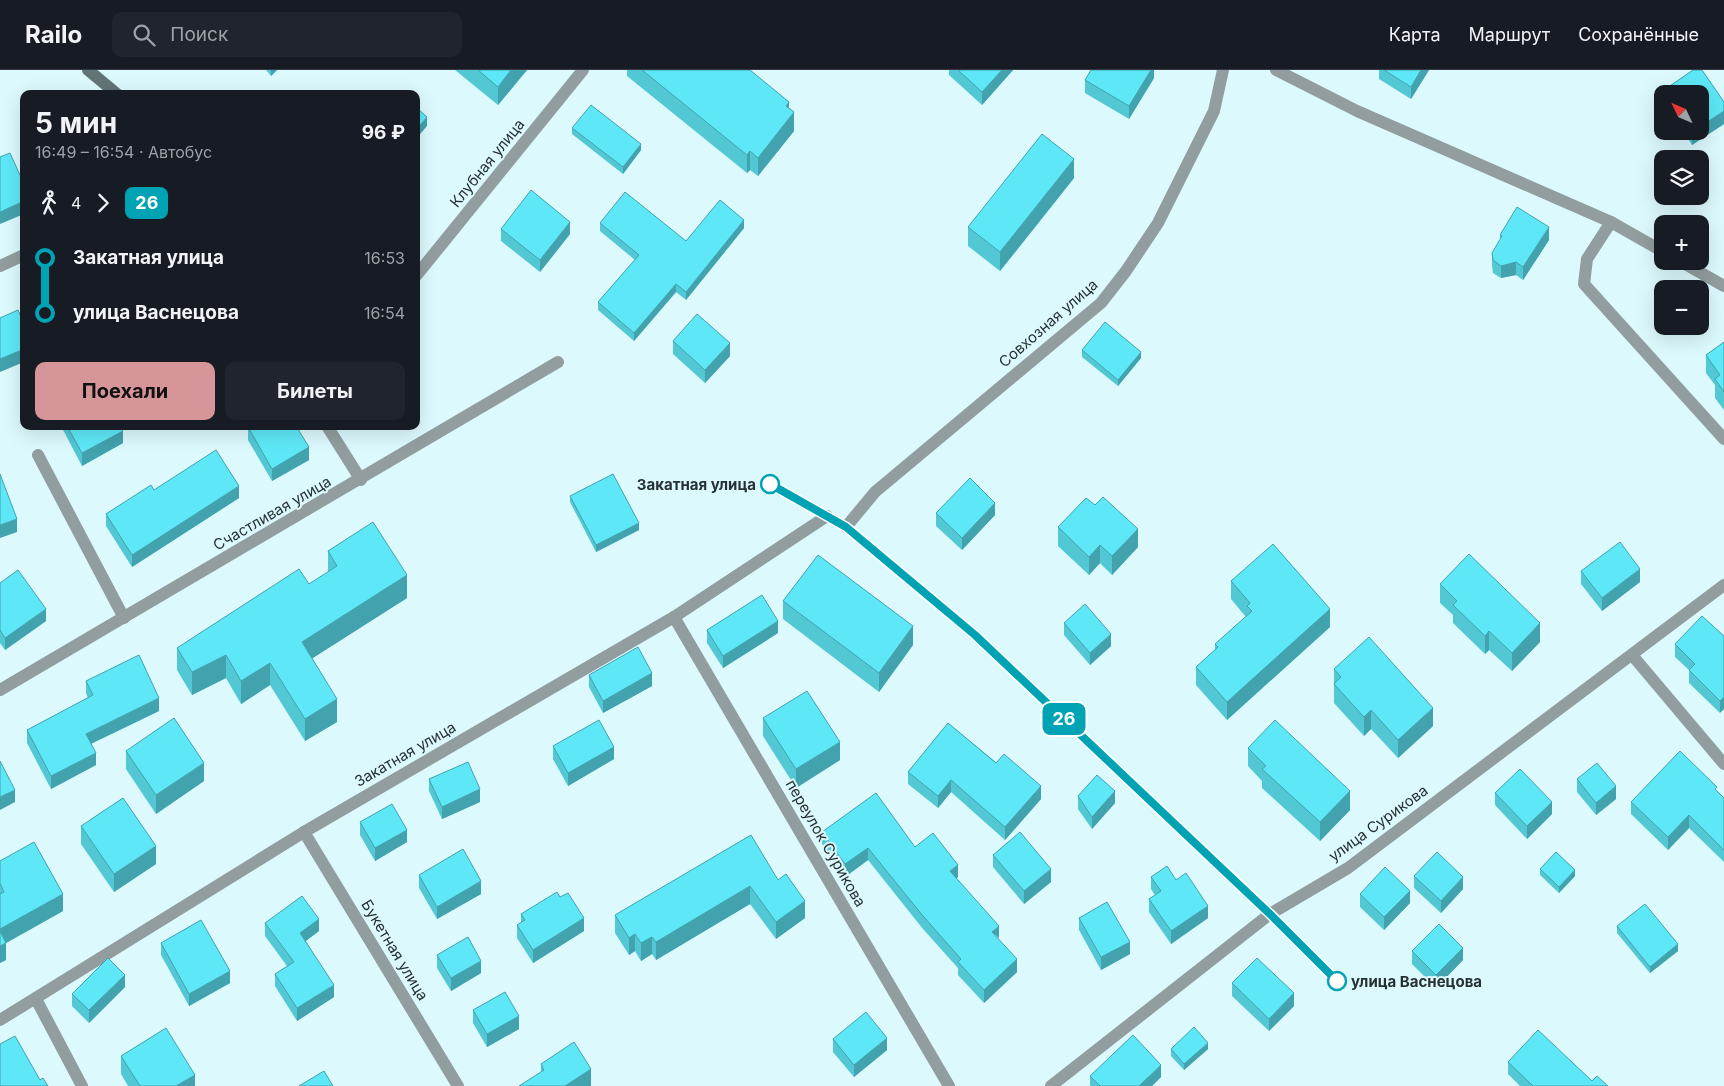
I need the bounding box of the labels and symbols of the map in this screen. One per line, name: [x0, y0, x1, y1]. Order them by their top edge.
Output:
north arrow: [1654, 85, 1709, 140]
street label: Клубная улица: [446, 115, 528, 211]
street label: Совхозная улица: [995, 275, 1101, 371]
street label: Счастливая улица: [210, 471, 334, 555]
marker: Закатная улица: [760, 474, 780, 494]
place label: Закатная улица: [637, 475, 756, 494]
line badge: 26: [1042, 703, 1086, 735]
street label: Закатная улица: [351, 717, 459, 791]
street label: переулок Сурикова: [782, 776, 870, 910]
street label: улица Сурикова: [1325, 781, 1431, 865]
street label: Букетная улица: [357, 896, 433, 1004]
marker: улица Васнецова: [1327, 971, 1347, 991]
place label: улица Васнецова: [1351, 972, 1482, 991]

